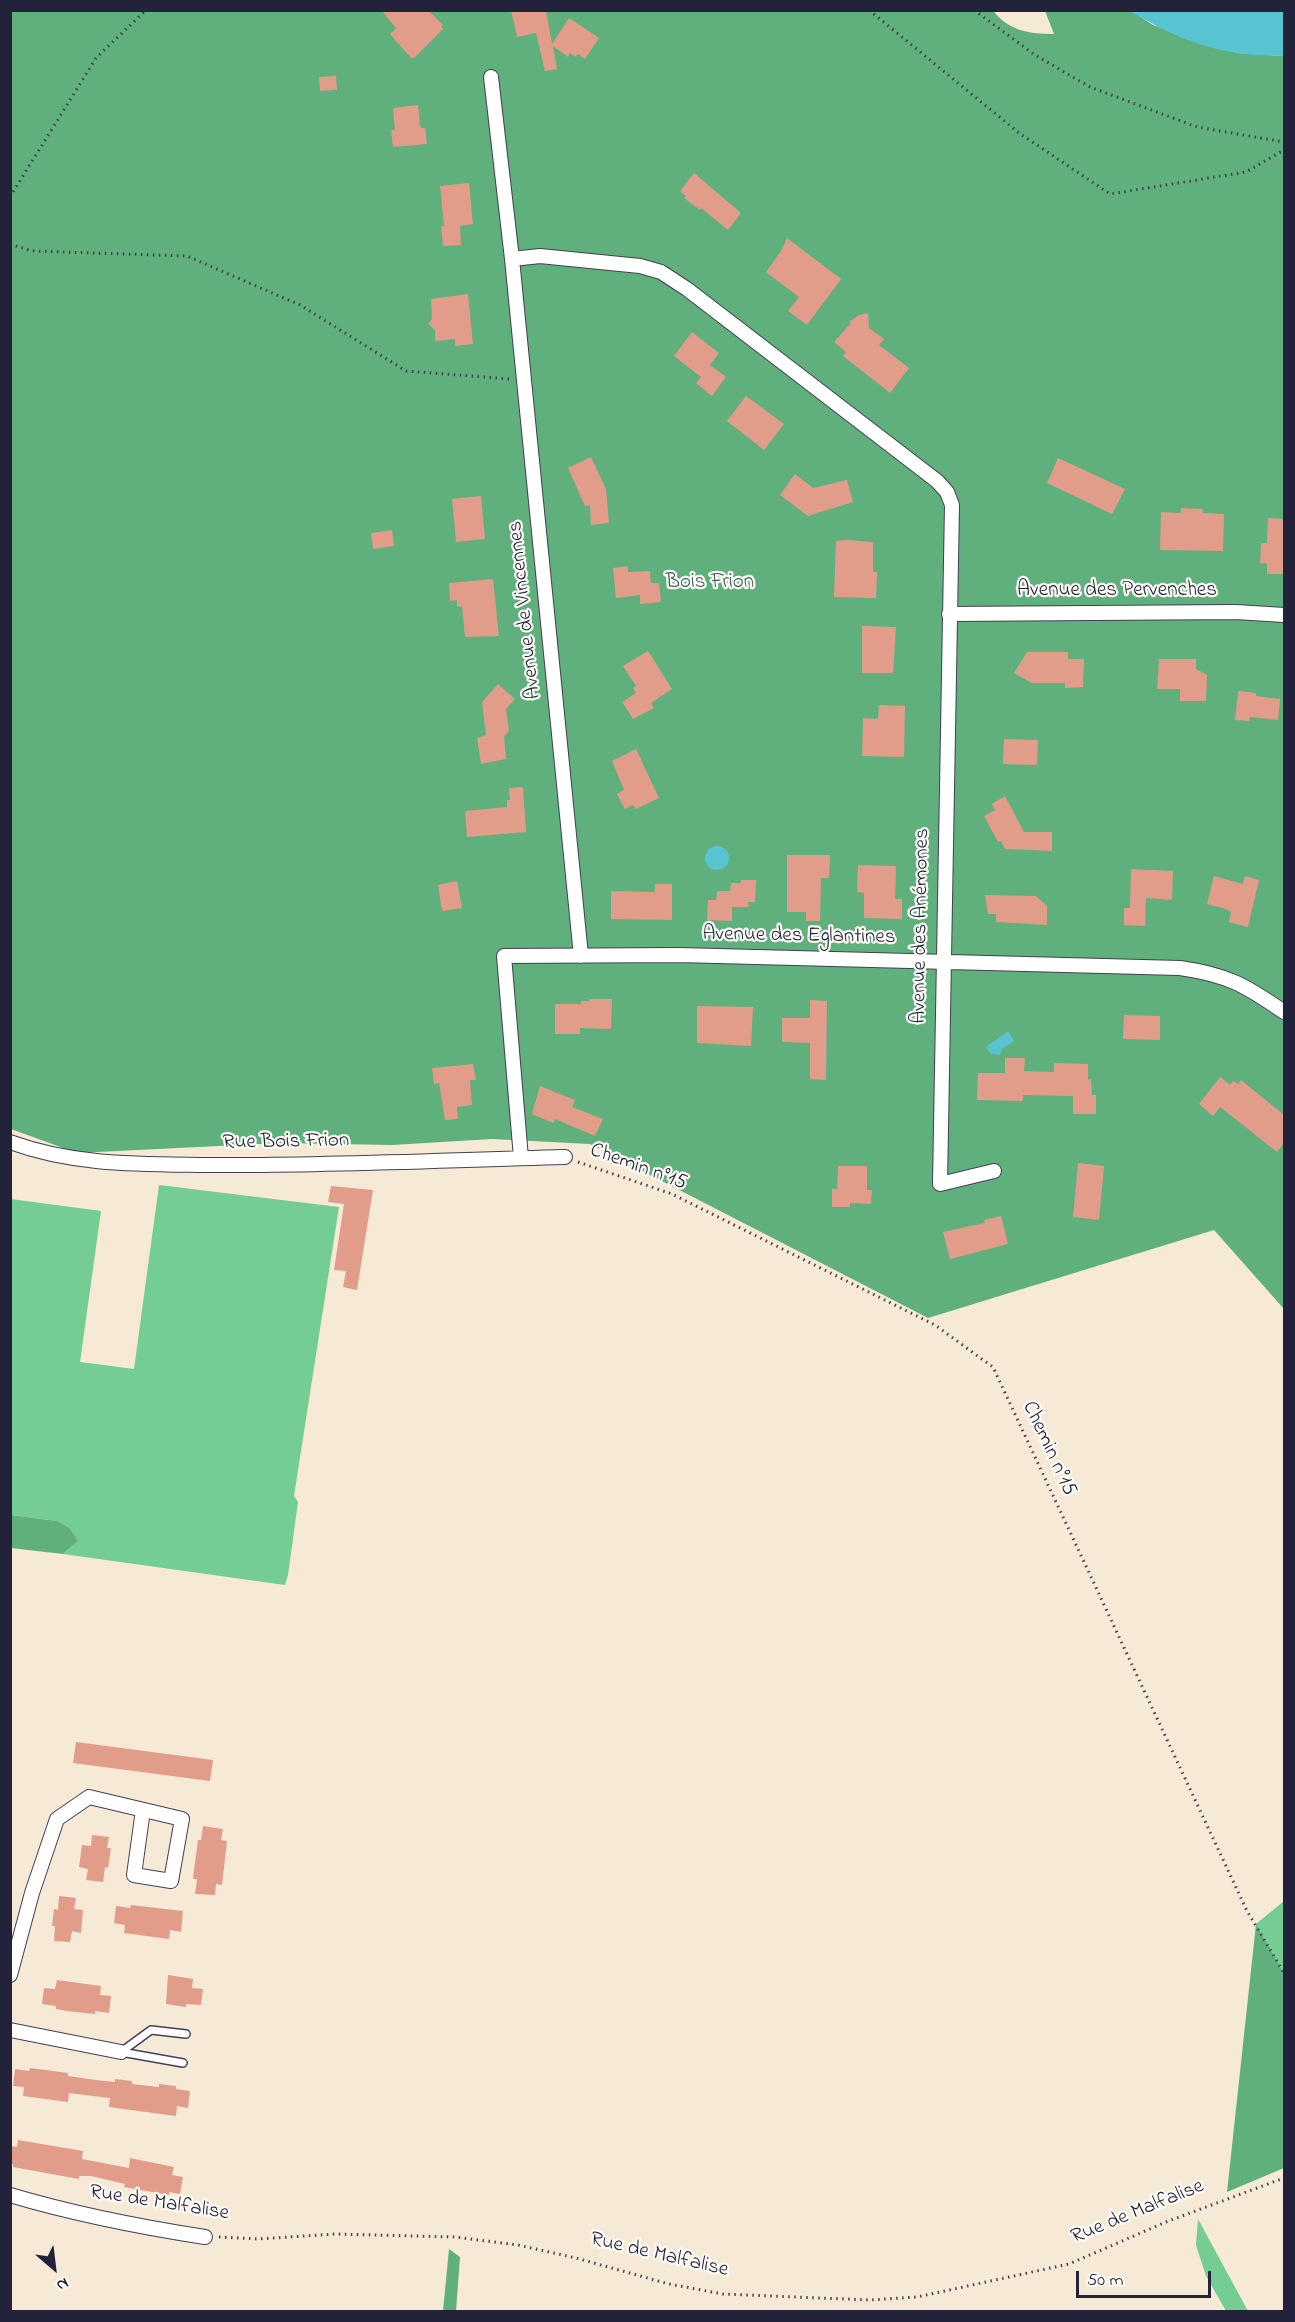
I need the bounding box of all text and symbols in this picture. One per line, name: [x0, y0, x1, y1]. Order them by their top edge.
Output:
street label: Avenue de Vincennes: [504, 520, 548, 700]
park label: Bois Frion: [666, 571, 754, 597]
street label: Avenue des Pervenches: [1017, 579, 1217, 605]
street label: Avenue des Anémones: [908, 828, 936, 1024]
street label: Avenue des Eglantines: [702, 923, 896, 951]
street label: Rue Bois Frion: [223, 1129, 349, 1157]
street label: Chemin n°15: [586, 1139, 690, 1197]
street label: Chemin n°15: [1015, 1398, 1081, 1500]
street label: Rue de Malfalise: [1068, 2175, 1208, 2251]
street label: Rue de Malfalise: [88, 2181, 230, 2227]
street label: Rue de Malfalise: [588, 2228, 730, 2284]
north arrow: [24, 2238, 84, 2298]
scale bar: [1079, 2259, 1214, 2297]
text: 50 m: [1087, 2268, 1124, 2294]
text: N: [52, 2271, 73, 2297]

